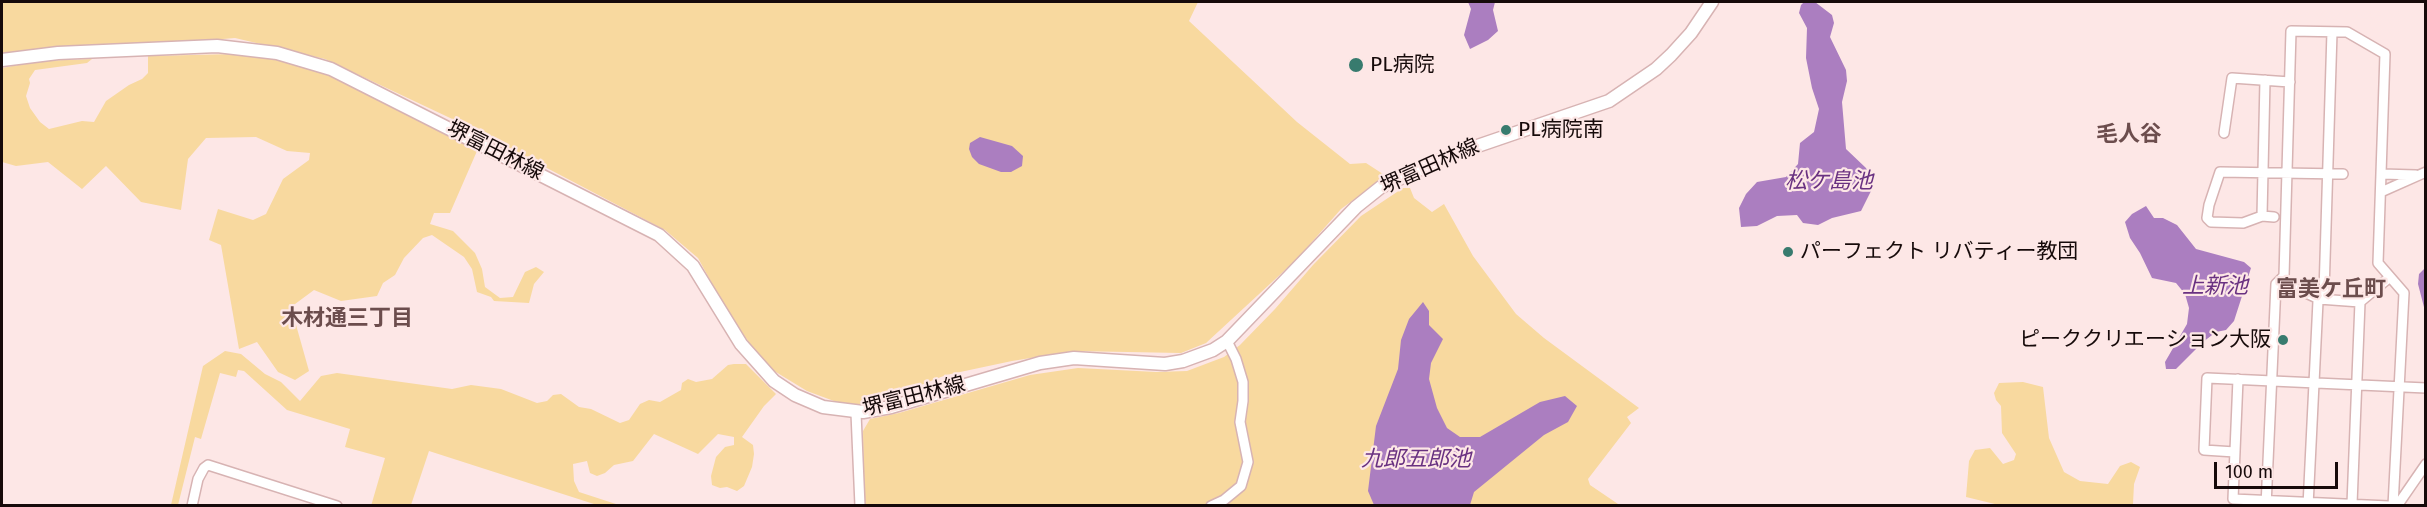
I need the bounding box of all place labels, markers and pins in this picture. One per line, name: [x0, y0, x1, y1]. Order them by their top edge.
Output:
place label: PL病院: [1370, 52, 1435, 78]
marker: PL病院: [1347, 56, 1365, 74]
place label: PL病院南: [1518, 117, 1604, 143]
marker: PL病院南: [1499, 123, 1513, 137]
place label: パーフェクト リバティー教団: [1800, 239, 2079, 265]
marker: パーフェクト リバティー教団: [1781, 245, 1795, 259]
place label: ピーククリエーション大阪: [2019, 327, 2271, 353]
marker: ピーククリエーション大阪: [2276, 333, 2290, 347]

